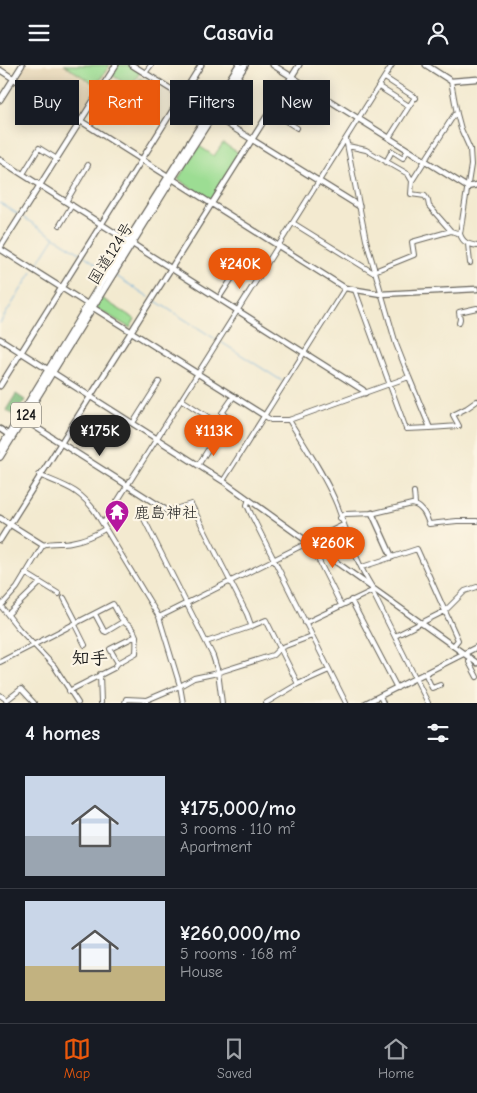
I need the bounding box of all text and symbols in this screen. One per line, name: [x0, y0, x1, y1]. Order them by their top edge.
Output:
icon: menu: [25, 19, 53, 47]
icon: person: [424, 19, 452, 47]
text: Casavia: [203, 20, 274, 46]
chip: Buy: [15, 80, 79, 125]
chip: Rent: [89, 80, 160, 125]
chip: Filters: [170, 80, 253, 125]
chip: New: [263, 80, 330, 125]
street label: 国道124号: [85, 219, 137, 288]
pin: ¥240K: [205, 247, 275, 290]
text: ¥240K: [219, 255, 261, 273]
road number: 124: [11, 403, 41, 427]
pin: ¥175K: [65, 415, 135, 457]
pin: ¥113K: [179, 415, 249, 457]
text: ¥175K: [81, 422, 119, 440]
text: ¥113K: [195, 422, 233, 440]
temple icon: 鹿島神社: [104, 499, 130, 533]
place label: 鹿島神社: [134, 504, 198, 522]
pin: ¥260K: [298, 527, 368, 569]
text: ¥260K: [312, 534, 354, 552]
district label: 知手: [72, 648, 108, 669]
icon: filters: [424, 719, 452, 747]
text: 4 homes: [25, 721, 100, 745]
icon: home: [65, 796, 125, 856]
text: ¥175,000/mo: [180, 796, 296, 820]
text: 3 rooms · 110 m²: [180, 820, 295, 838]
text: Apartment: [180, 838, 252, 856]
icon: home: [65, 921, 125, 981]
text: ¥260,000/mo: [180, 921, 301, 945]
text: 5 rooms · 168 m²: [180, 945, 296, 963]
text: House: [180, 963, 223, 981]
tab: Map: [63, 1035, 91, 1082]
tab: Saved: [217, 1035, 252, 1082]
tab: Home: [378, 1035, 414, 1082]

